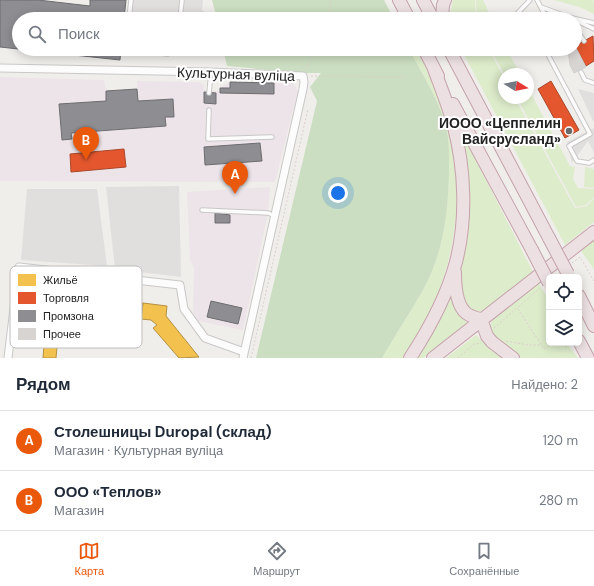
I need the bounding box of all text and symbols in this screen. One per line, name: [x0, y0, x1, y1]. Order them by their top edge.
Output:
search box: [12, 12, 582, 56]
icon: search: [26, 23, 48, 45]
text: Поиск: [58, 24, 100, 44]
street label: Культурная вуліца: [177, 63, 296, 85]
north arrow: [498, 68, 534, 104]
place label: ИООО «Цеппелин Вайсрусланд»: [439, 114, 561, 148]
marker: ИООО «Цеппелин Вайсрусланд»: [564, 126, 574, 136]
pin: B: [73, 127, 99, 160]
pin: A: [222, 161, 248, 194]
your location: [328, 183, 348, 203]
legend: [10, 266, 142, 348]
text: Жильё: [43, 273, 78, 287]
map controls: [546, 274, 582, 346]
button: locate: [546, 274, 582, 310]
text: Торговля: [43, 291, 89, 305]
text: Промзона: [43, 309, 95, 323]
button: layers: [546, 310, 582, 346]
text: Прочее: [43, 327, 81, 341]
text: Рядом: [16, 373, 71, 395]
text: Найдено: 2: [511, 376, 578, 393]
text: Столешницы Duropal (склад): [54, 422, 272, 442]
text: A: [24, 432, 34, 449]
text: 120 m: [543, 432, 578, 449]
text: Магазин · Культурная вуліца: [54, 442, 223, 459]
text: ООО «Теплов»: [54, 482, 161, 502]
text: B: [25, 492, 33, 509]
text: 280 m: [539, 492, 578, 509]
text: Магазин: [54, 502, 104, 519]
tab: Карта: [75, 540, 104, 578]
tab: Маршрут: [253, 540, 300, 578]
tab: Сохранённые: [449, 540, 519, 578]

